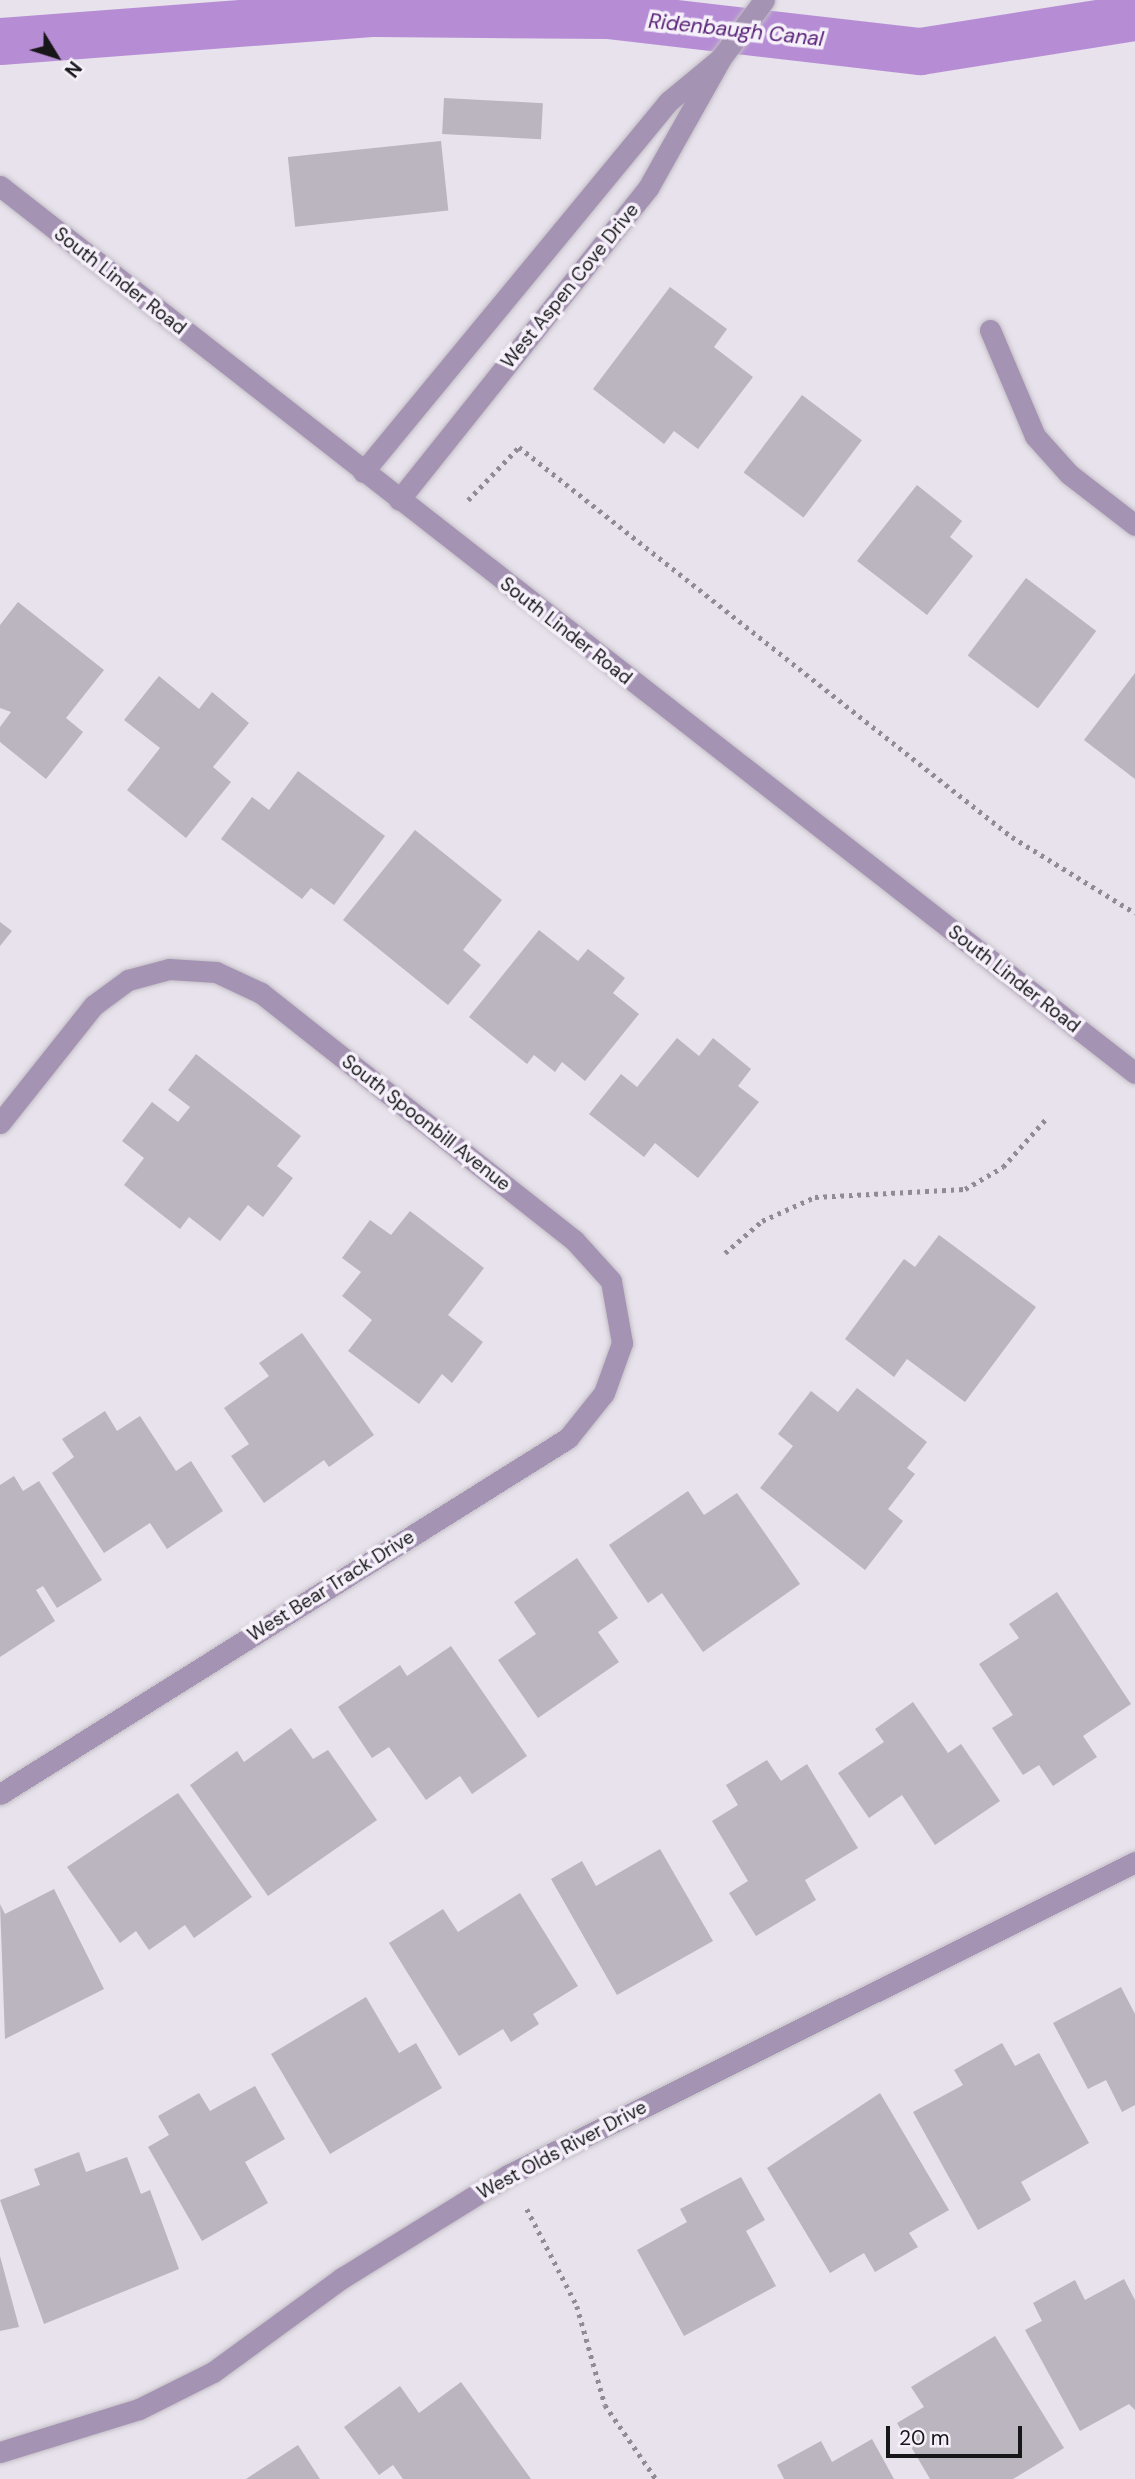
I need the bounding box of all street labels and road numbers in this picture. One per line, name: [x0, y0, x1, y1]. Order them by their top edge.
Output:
street label: West Aspen Cove Drive: [497, 199, 643, 373]
street label: South Linder Road: [50, 222, 190, 340]
street label: South Linder Road: [496, 572, 636, 690]
street label: South Linder Road: [944, 920, 1084, 1038]
street label: South Spoonbill Avenue: [337, 1050, 515, 1196]
street label: West Bear Track Drive: [244, 1525, 418, 1647]
street label: West Olds River Drive: [473, 2096, 651, 2204]

